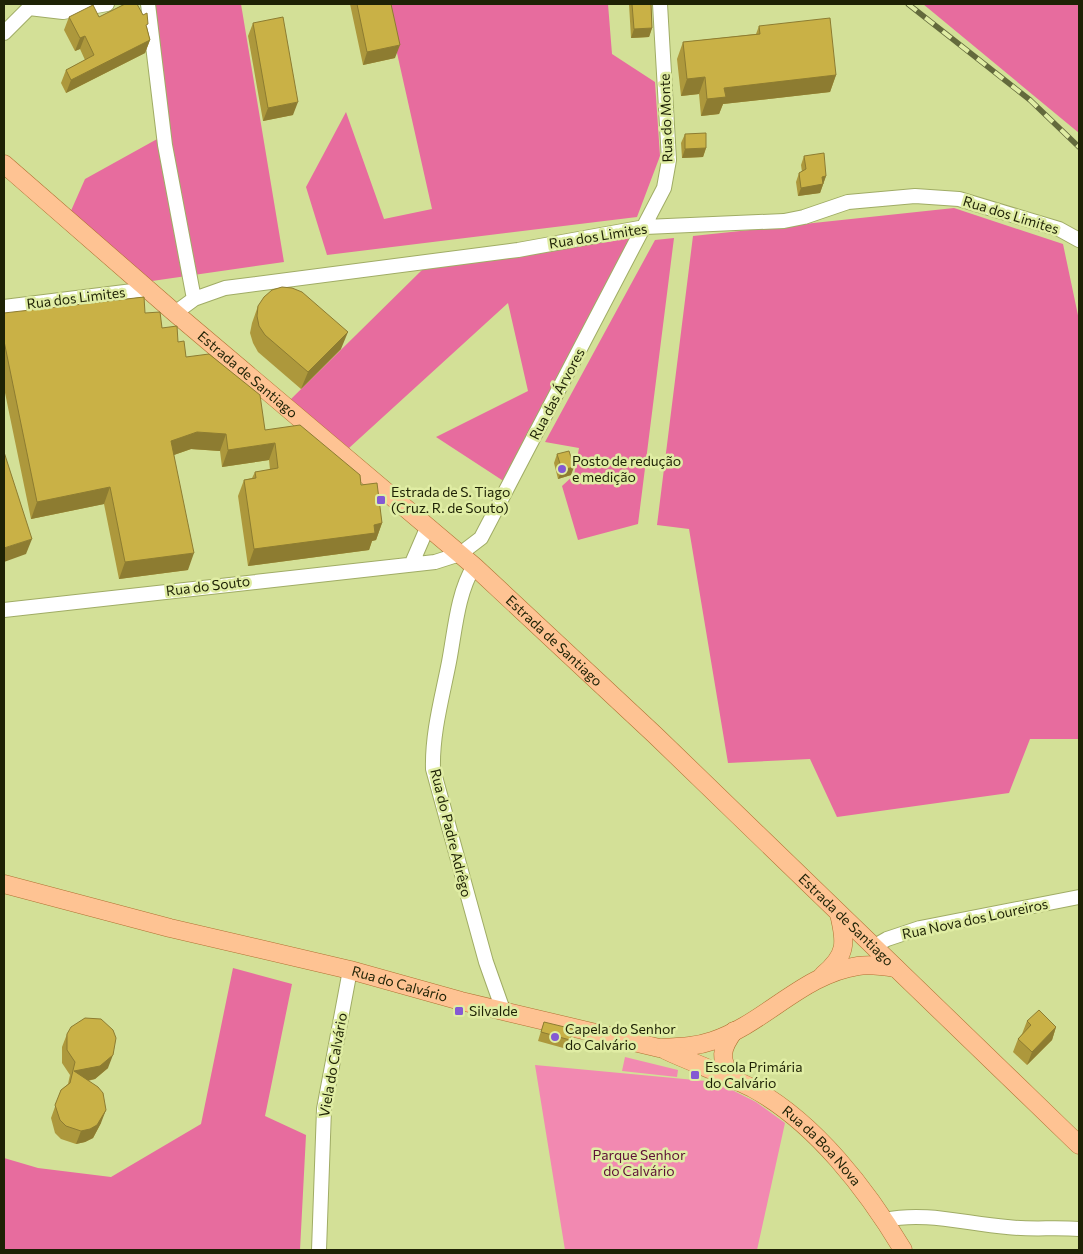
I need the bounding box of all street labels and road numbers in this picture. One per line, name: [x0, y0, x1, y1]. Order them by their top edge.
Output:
street label: Rua do Monte: [655, 73, 676, 163]
street label: Rua dos Limites: [961, 192, 1061, 237]
street label: Rua dos Limites: [548, 219, 648, 252]
street label: Rua dos Limites: [26, 283, 126, 312]
street label: Estrada de Santiago: [195, 327, 301, 421]
street label: Rua das Árvores: [525, 345, 588, 442]
street label: Rua do Souto: [165, 572, 251, 599]
street label: Estrada de Santiago: [503, 591, 606, 689]
street label: Rua do Padre Adrêgo: [427, 767, 476, 899]
street label: Estrada de Santiago: [795, 870, 898, 969]
street label: Rua Nova dos Loureiros: [900, 895, 1049, 942]
street label: Rua do Calvário: [350, 962, 449, 1005]
street label: Viela do Calvário: [315, 1011, 350, 1118]
street label: Rua da Boa Nova: [779, 1102, 865, 1189]

